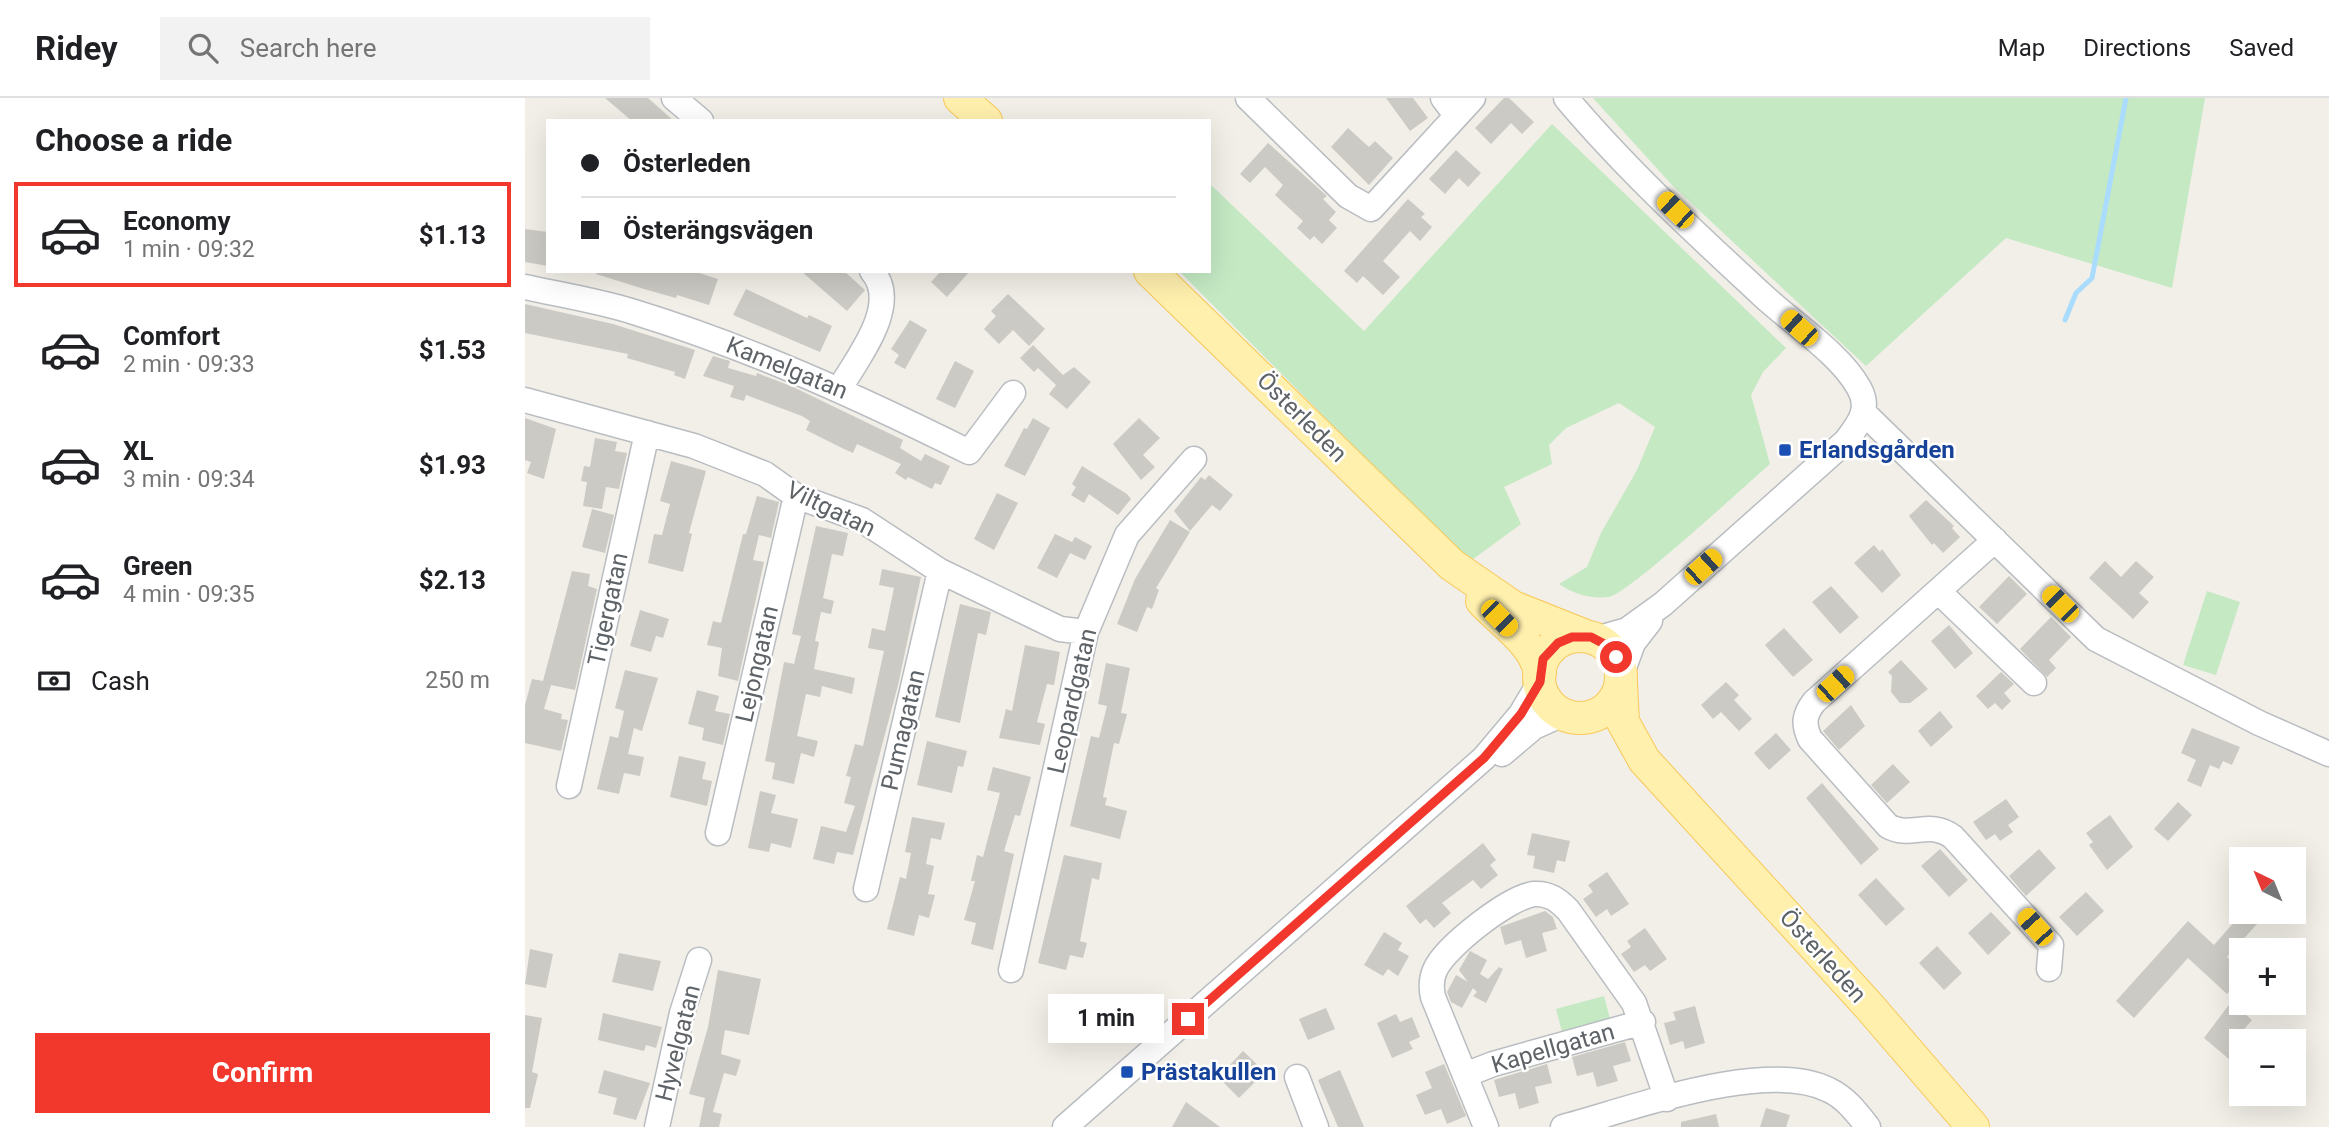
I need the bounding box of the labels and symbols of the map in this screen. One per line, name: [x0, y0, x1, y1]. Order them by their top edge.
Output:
car: [1653, 188, 1698, 232]
car: [1777, 306, 1822, 350]
street label: Kamelgatan: [722, 331, 852, 405]
street label: Österleden: [1251, 366, 1353, 468]
place label: Erlandsgården: [1799, 436, 1955, 464]
marker: Erlandsgården: [1777, 442, 1793, 458]
street label: Viltgatan: [782, 475, 880, 543]
car: [1681, 545, 1726, 589]
street label: Tigergatan: [582, 550, 634, 668]
car: [2038, 582, 2083, 626]
car: [1477, 596, 1522, 640]
street label: Lejongatan: [730, 603, 784, 725]
street label: Leopardgatan: [1042, 626, 1102, 776]
route start: [1600, 641, 1632, 673]
car: [1813, 662, 1858, 706]
street label: Pumagatan: [876, 667, 930, 793]
north arrow: [2229, 847, 2307, 924]
street label: Österleden: [1774, 904, 1872, 1008]
car: [2014, 904, 2057, 950]
street label: Hyvelgatan: [650, 982, 706, 1104]
callout: 1 min: [1048, 995, 1163, 1044]
route end: [1172, 1003, 1204, 1035]
street label: Kapellgatan: [1488, 1017, 1618, 1079]
place label: Prästakullen: [1141, 1058, 1276, 1086]
marker: Prästakullen: [1119, 1064, 1135, 1080]

